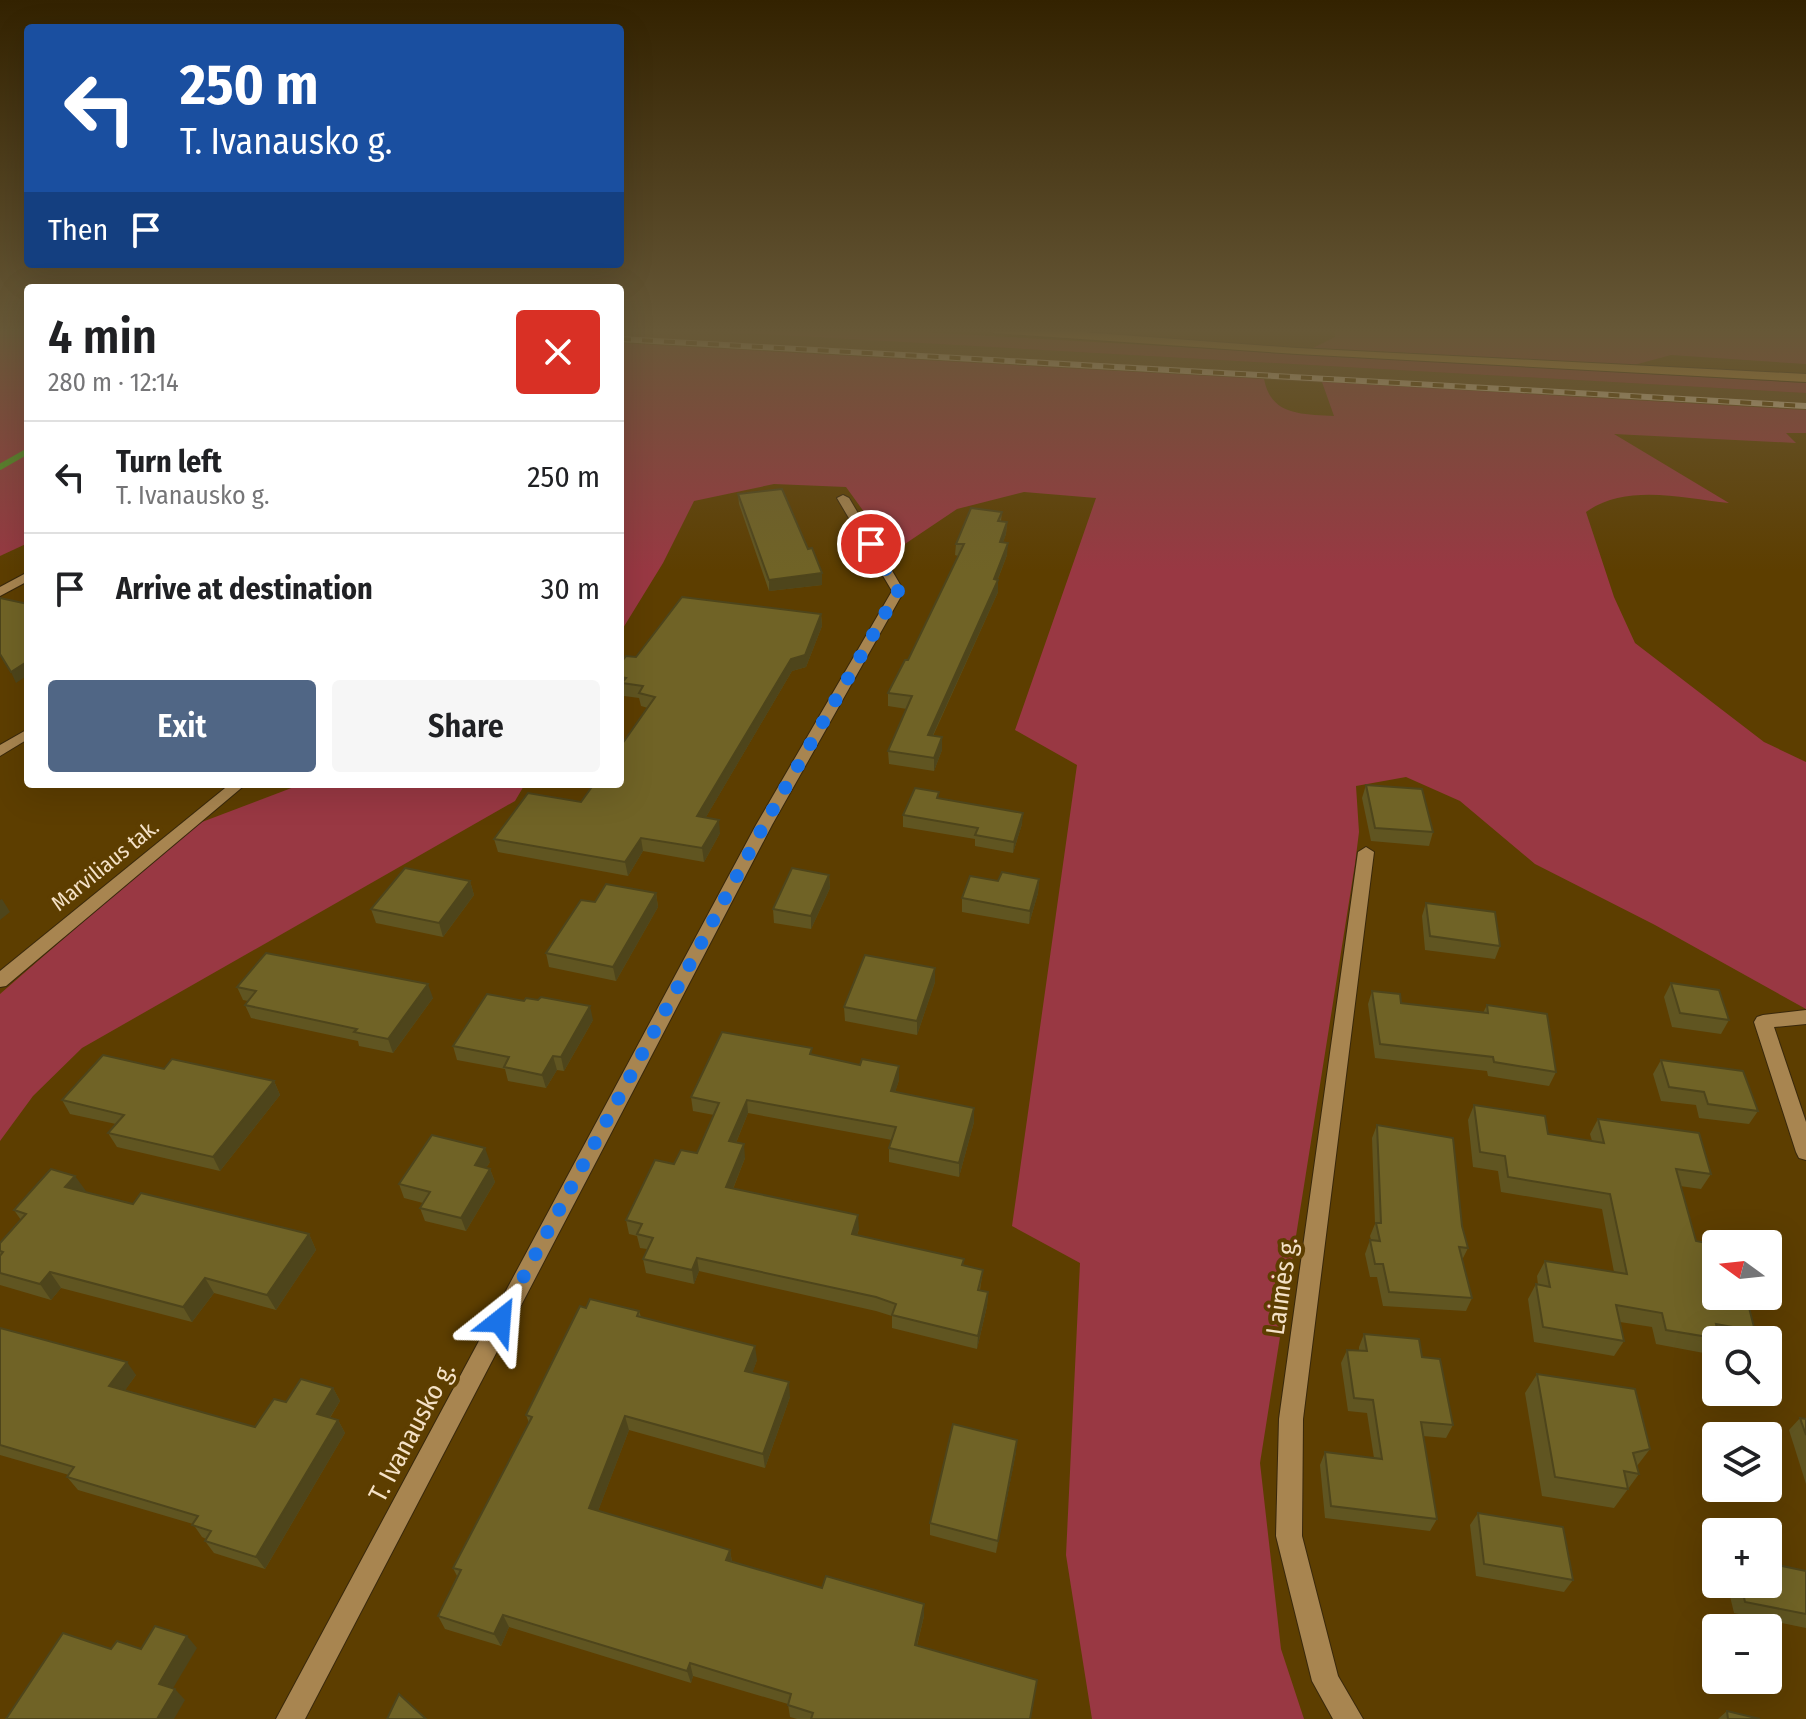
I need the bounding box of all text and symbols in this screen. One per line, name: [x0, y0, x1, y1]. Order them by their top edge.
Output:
text: 250 m: [180, 52, 318, 119]
icon: left: [48, 56, 152, 160]
text: T. Ivanausko g.: [180, 120, 392, 164]
icon: arrive: [124, 208, 168, 252]
text: Then: [48, 212, 108, 248]
text: 4 min: [48, 308, 157, 366]
button: close: [516, 310, 600, 394]
text: 280 m · 12:14: [48, 367, 179, 398]
text: Turn left: [116, 444, 222, 480]
icon: left: [48, 455, 92, 499]
text: 250 m: [527, 459, 600, 495]
text: T. Ivanausko g.: [116, 480, 269, 511]
pin: [837, 510, 905, 578]
icon: arrive: [849, 522, 893, 566]
icon: arrive: [48, 567, 92, 611]
text: Arrive at destination: [116, 571, 373, 607]
text: 30 m: [541, 571, 600, 607]
button: Exit: [48, 680, 316, 772]
button: Share: [332, 680, 600, 772]
street label: Marviliaus tak.: [46, 813, 164, 917]
north arrow: [1702, 1230, 1782, 1310]
map controls: [1702, 1230, 1782, 1694]
street label: Laimės g.: [1260, 1235, 1304, 1337]
position arrow: [458, 1279, 542, 1363]
button: search: [1702, 1326, 1782, 1406]
street label: T. Ivanausko g.: [362, 1357, 462, 1507]
button: layers: [1702, 1422, 1782, 1502]
button: +: [1702, 1518, 1782, 1598]
button: −: [1702, 1614, 1782, 1694]

